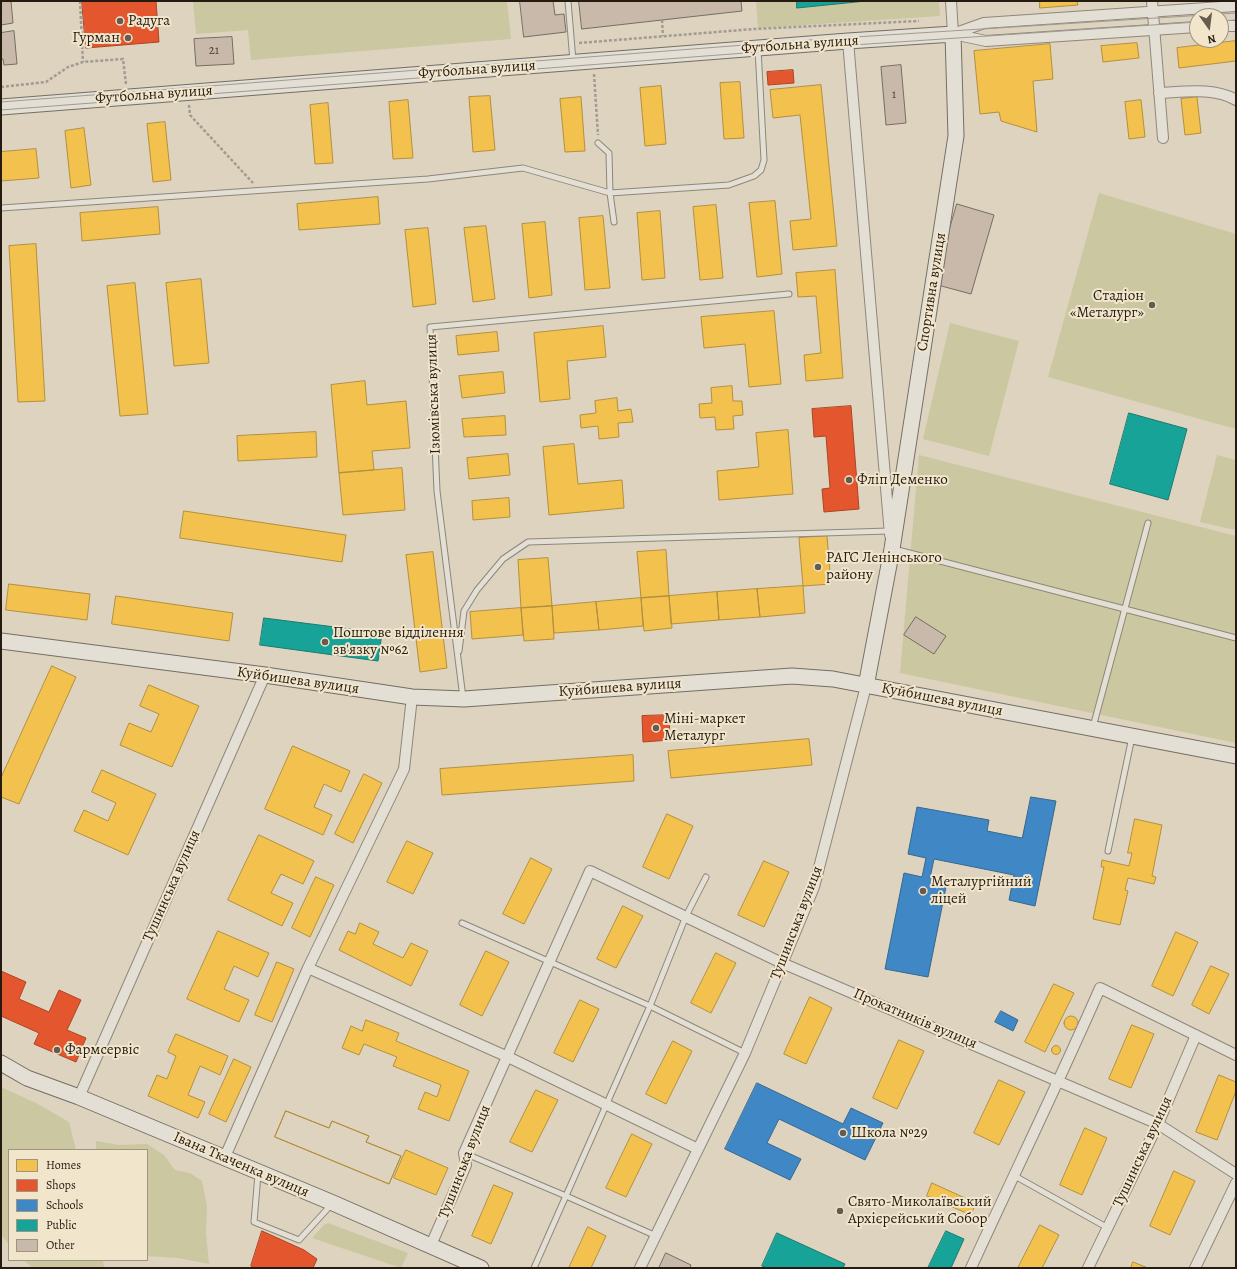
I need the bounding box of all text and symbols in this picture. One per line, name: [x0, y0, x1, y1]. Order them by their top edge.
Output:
north arrow: [1189, 8, 1229, 48]
place label: Радуга: [128, 12, 170, 30]
marker: Радуга: [115, 16, 125, 26]
place label: Гурман: [72, 29, 120, 47]
text: N: [1206, 31, 1217, 47]
street label: Футбольна вулиця: [741, 32, 859, 58]
marker: Гурман: [123, 33, 133, 43]
house number: 21: [209, 43, 219, 59]
street label: Футбольна вулиця: [418, 57, 536, 83]
street label: Футбольна вулиця: [95, 82, 213, 108]
house number: 1: [892, 87, 896, 103]
street label: Спортивна вулиця: [914, 231, 950, 353]
place label: Стадіон «Металург»: [1070, 287, 1144, 322]
marker: Стадіон «Металург»: [1147, 300, 1157, 310]
street label: Ізюмівська вулиця: [423, 334, 445, 454]
place label: Фліп Деменко: [857, 471, 948, 489]
marker: Фліп Деменко: [844, 475, 854, 485]
place label: РАГС Ленінського району: [826, 549, 942, 584]
marker: РАГС Ленінського району: [813, 562, 823, 572]
place label: Поштове відділення зв'язку №62: [333, 624, 464, 659]
marker: Поштове відділення зв'язку №62: [320, 637, 330, 647]
street label: Куйбишева вулиця: [236, 664, 360, 698]
street label: Куйбишева вулиця: [558, 675, 682, 701]
street label: Куйбишева вулиця: [880, 679, 1004, 721]
place label: Міні-маркет Металург: [664, 710, 745, 745]
marker: Міні-маркет Металург: [651, 723, 661, 733]
street label: Тушинська вулиця: [139, 827, 205, 945]
street label: Тушинська вулиця: [767, 864, 827, 982]
place label: Металургійний ліцей: [931, 873, 1032, 908]
marker: Металургійний ліцей: [918, 886, 928, 896]
street label: Прокатників вулиця: [850, 985, 980, 1053]
place label: Фармсервіс: [65, 1041, 139, 1059]
marker: Фармсервіс: [52, 1045, 62, 1055]
street label: Тушинська вулиця: [1109, 1094, 1177, 1210]
street label: Тушинська вулиця: [435, 1103, 495, 1221]
place label: Школа №29: [851, 1124, 927, 1142]
street label: Івана Ткаченка вулиця: [170, 1128, 312, 1202]
marker: Школа №29: [838, 1128, 848, 1138]
legend: [8, 1149, 148, 1261]
text: Homes: [46, 1157, 81, 1173]
text: Shops: [46, 1177, 76, 1193]
place label: Свято-Миколаївський Архієрейський Собор: [848, 1193, 992, 1228]
text: Schools: [46, 1197, 83, 1213]
marker: Свято-Миколаївський Архієрейський Собор: [835, 1206, 845, 1216]
text: Public: [46, 1217, 77, 1233]
text: Other: [46, 1237, 75, 1253]

